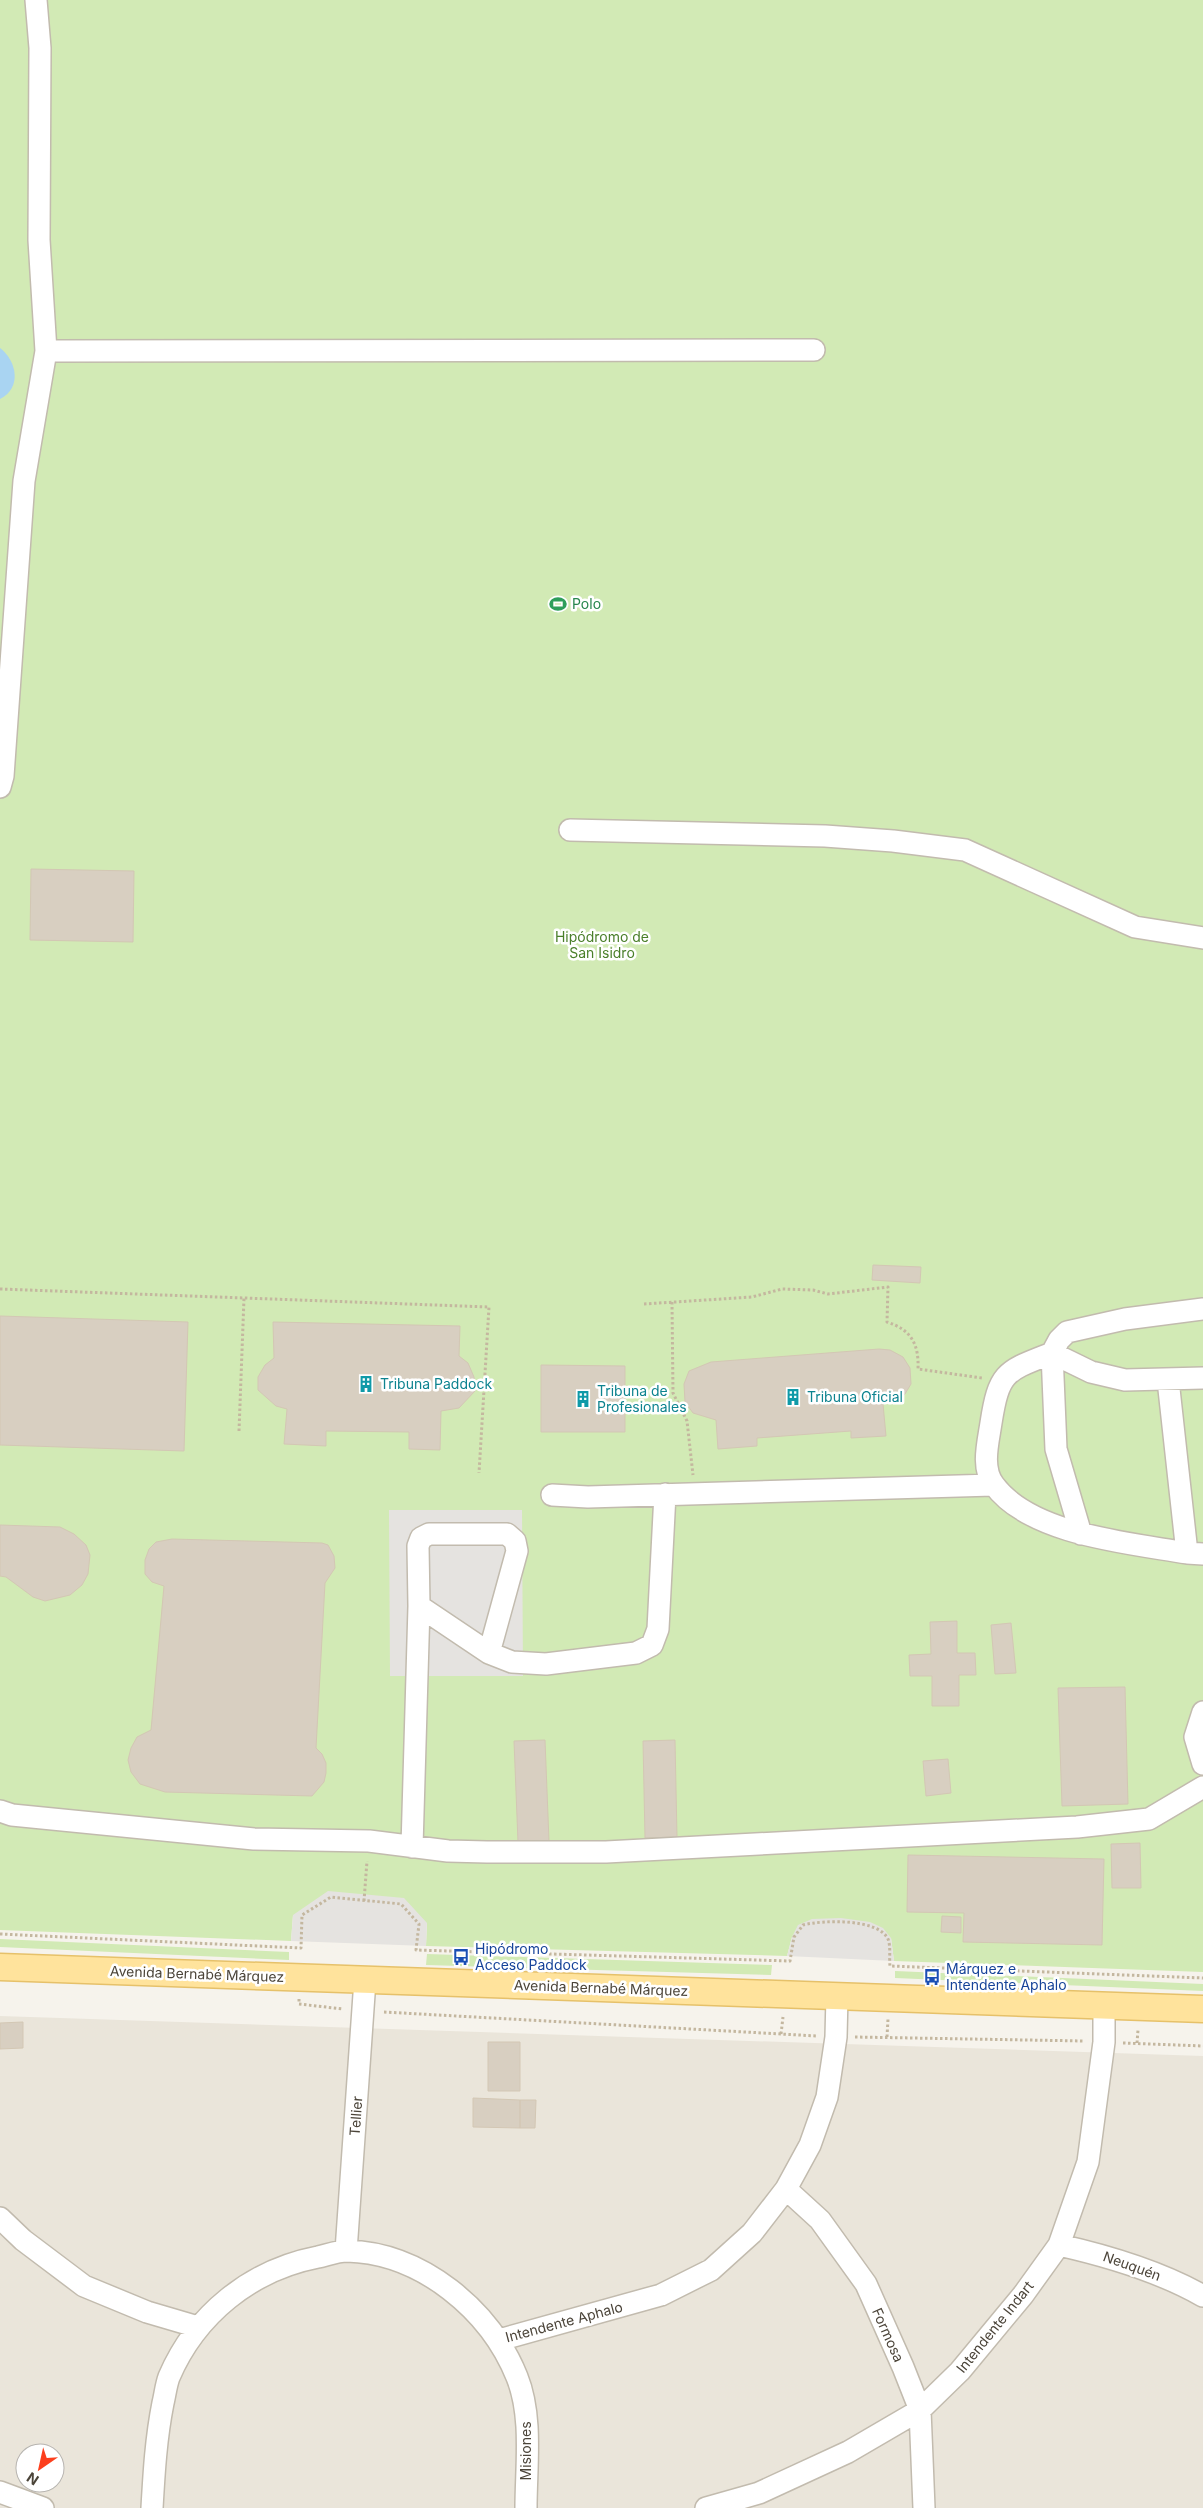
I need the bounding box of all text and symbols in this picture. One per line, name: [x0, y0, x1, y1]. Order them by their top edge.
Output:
sports icon: Polo: [548, 594, 568, 614]
place label: Polo: [572, 595, 601, 612]
park label: Hipódromo de San Isidro: [555, 928, 649, 961]
building icon: Tribuna Paddock: [356, 1374, 376, 1394]
place label: Tribuna Paddock: [380, 1375, 492, 1392]
place label: Tribuna de Profesionales: [597, 1382, 687, 1415]
building icon: Tribuna Oficial: [783, 1387, 803, 1407]
place label: Tribuna Oficial: [807, 1388, 903, 1405]
building icon: Tribuna de Profesionales: [573, 1389, 593, 1409]
place label: Hipódromo Acceso Paddock: [475, 1940, 587, 1973]
bus stop icon: Hipódromo Acceso Paddock: [451, 1947, 471, 1967]
place label: Márquez e Intendente Aphalo: [946, 1960, 1067, 1993]
street label: Avenida Bernabé Márquez: [110, 1962, 284, 1985]
bus stop icon: Márquez e Intendente Aphalo: [922, 1967, 942, 1987]
street label: Avenida Bernabé Márquez: [514, 1976, 688, 1999]
street label: Tellier: [346, 2096, 365, 2136]
street label: Neuquén: [1101, 2247, 1163, 2284]
street label: Intendente Indart: [952, 2277, 1037, 2376]
street label: Intendente Aphalo: [503, 2298, 624, 2345]
street label: Formosa: [869, 2305, 908, 2365]
street label: Misiones: [517, 2421, 534, 2481]
north arrow: [15, 2443, 65, 2493]
text: N: [23, 2469, 42, 2489]

